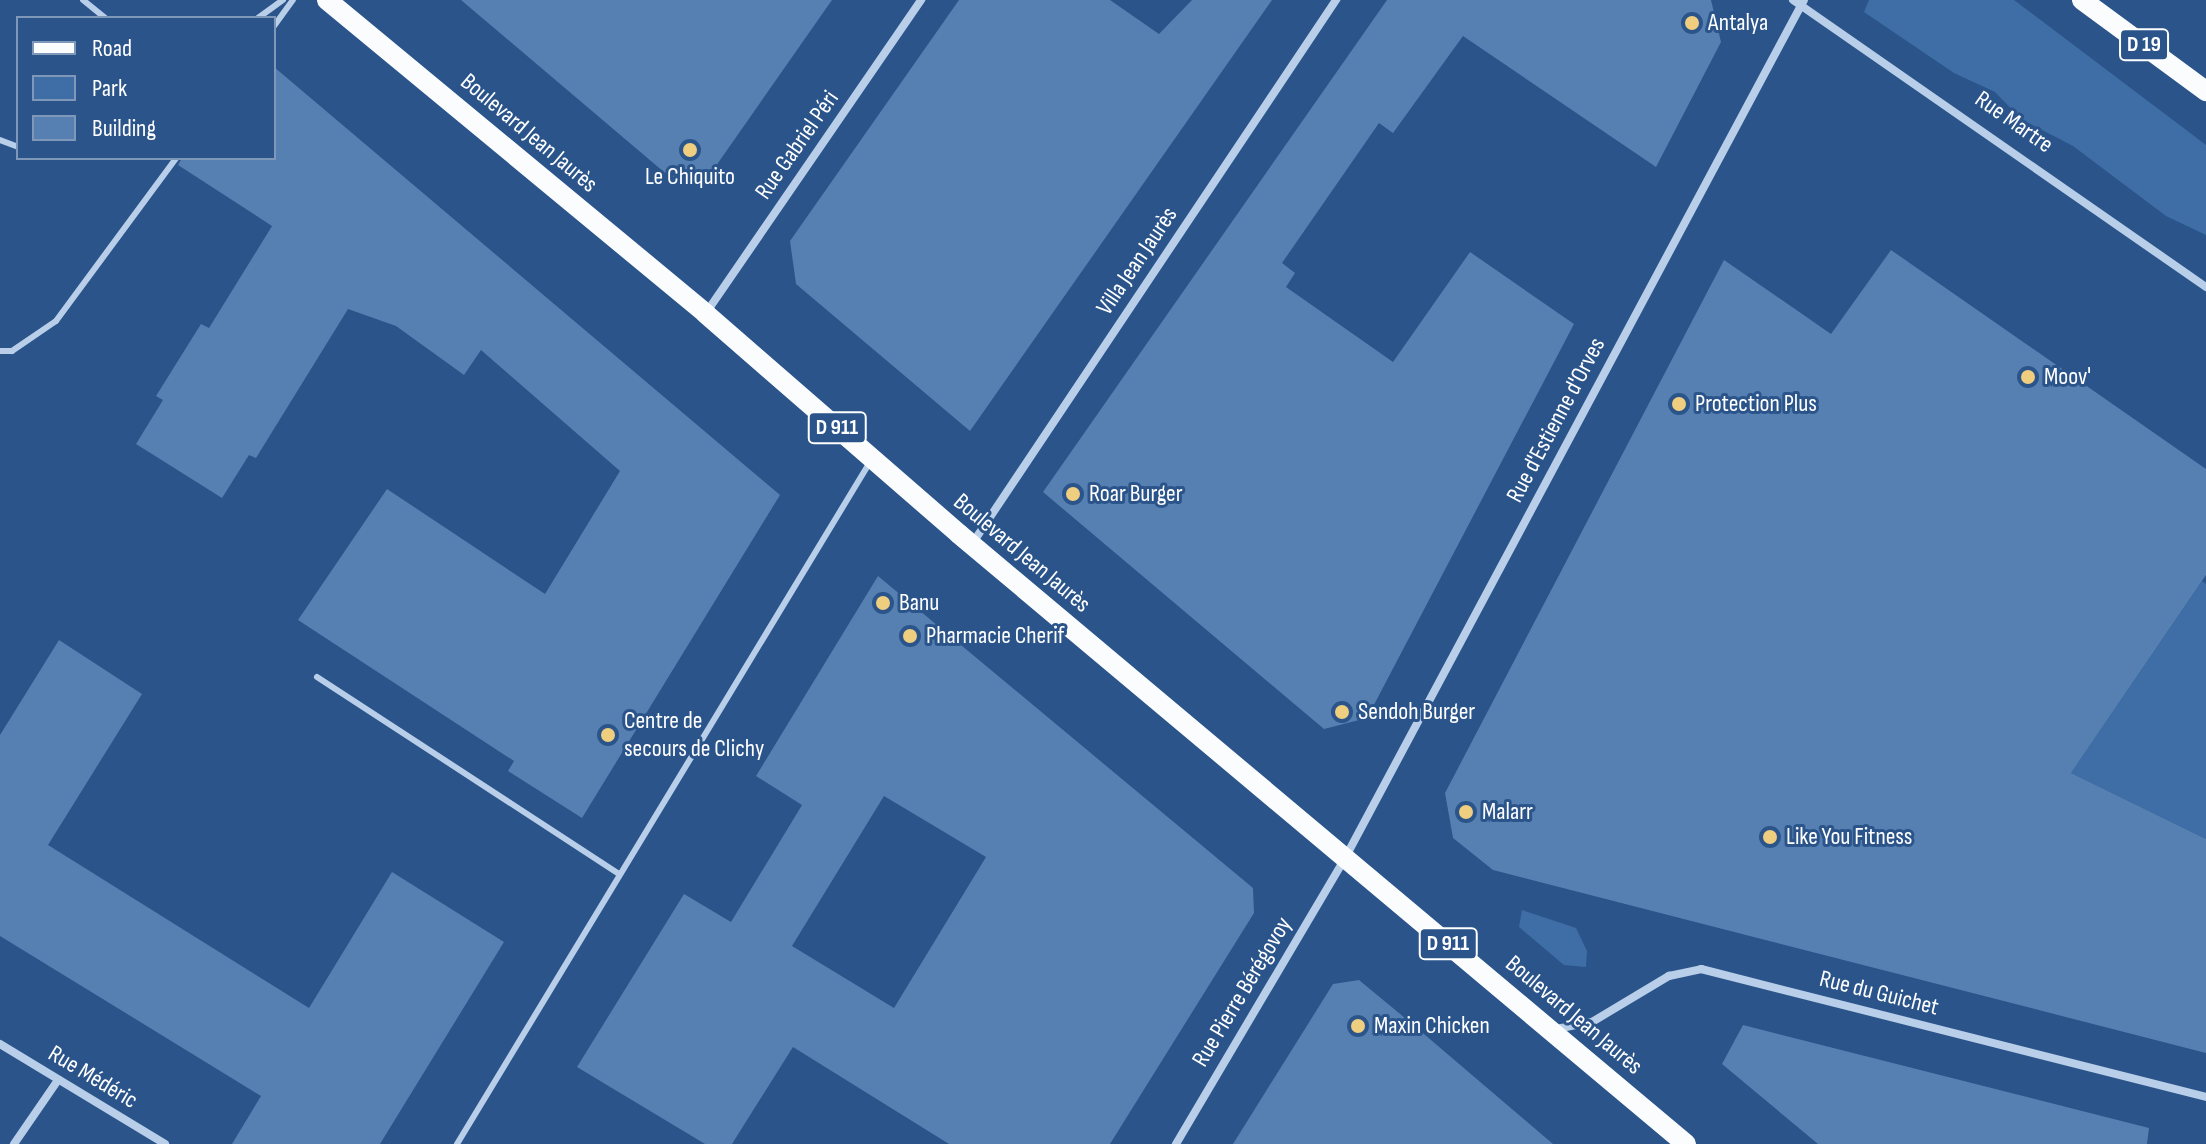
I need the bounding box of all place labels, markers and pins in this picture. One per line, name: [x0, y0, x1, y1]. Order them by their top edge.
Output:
place label: Antalya: [1708, 9, 1768, 37]
marker: Antalya: [1683, 14, 1701, 32]
marker: Le Chiquito: [681, 141, 699, 159]
place label: Le Chiquito: [645, 163, 735, 191]
place label: Moov': [2044, 363, 2091, 391]
marker: Moov': [2019, 368, 2037, 386]
place label: Protection Plus: [1695, 390, 1817, 418]
marker: Protection Plus: [1670, 395, 1688, 413]
place label: Roar Burger: [1089, 480, 1183, 508]
marker: Roar Burger: [1064, 485, 1082, 503]
place label: Banu: [899, 589, 939, 617]
marker: Banu: [874, 594, 892, 612]
place label: Pharmacie Cherif: [926, 622, 1065, 650]
marker: Pharmacie Cherif: [901, 627, 919, 645]
place label: Sendoh Burger: [1358, 698, 1475, 726]
marker: Sendoh Burger: [1333, 703, 1351, 721]
place label: Centre de secours de Clichy: [624, 707, 764, 763]
marker: Centre de secours de Clichy: [599, 726, 617, 744]
place label: Malarr: [1482, 798, 1533, 826]
marker: Malarr: [1457, 803, 1475, 821]
place label: Like You Fitness: [1786, 823, 1912, 851]
marker: Like You Fitness: [1761, 828, 1779, 846]
place label: Maxin Chicken: [1374, 1012, 1490, 1040]
marker: Maxin Chicken: [1349, 1017, 1367, 1035]

